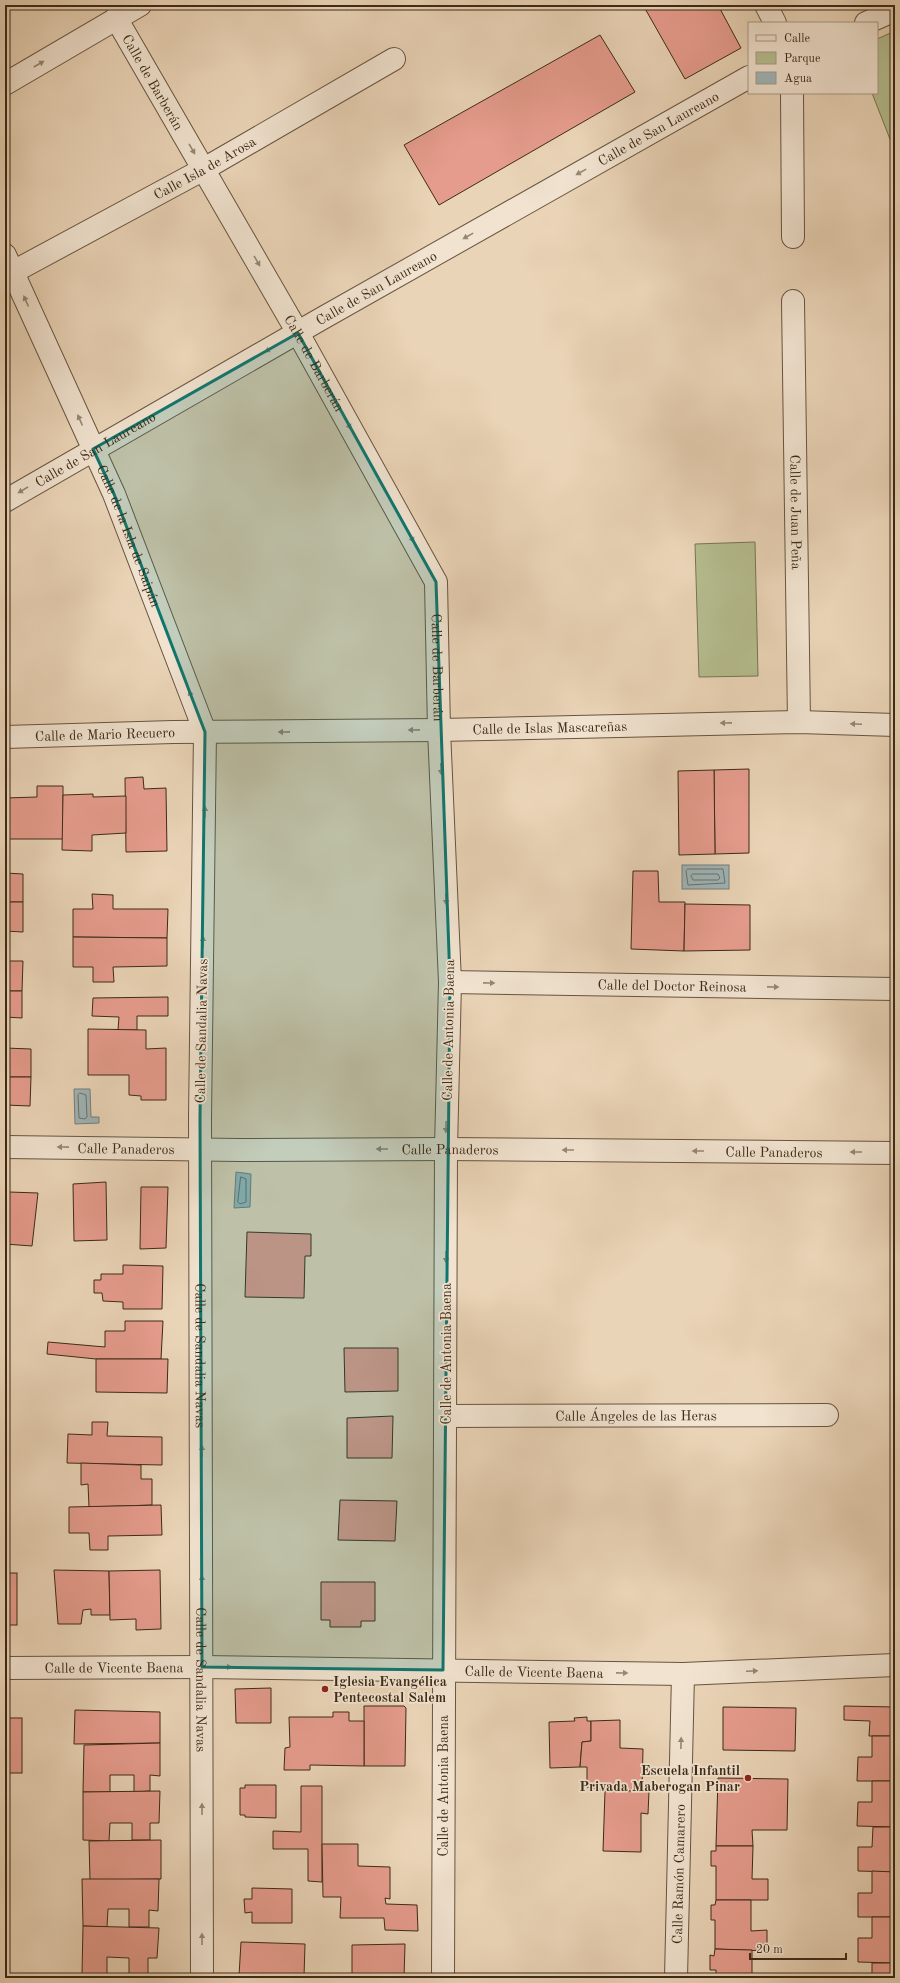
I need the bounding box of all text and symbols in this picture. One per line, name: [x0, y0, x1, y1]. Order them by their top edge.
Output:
legend: [748, 22, 878, 94]
street label: Calle de Barberán: [119, 32, 185, 133]
text: Calle: [784, 33, 810, 45]
text: Parque: [784, 53, 821, 65]
one-way arrow: [33, 60, 45, 67]
text: Agua: [784, 73, 812, 85]
street label: Calle de San Laureano: [596, 90, 722, 169]
street label: Calle Isla de Arosa: [152, 135, 259, 203]
one-way arrow: [189, 143, 196, 155]
one-way arrow: [575, 169, 587, 176]
one-way arrow: [462, 233, 474, 240]
street label: Calle de San Laureano: [314, 249, 440, 328]
one-way arrow: [254, 256, 261, 267]
one-way arrow: [23, 296, 29, 307]
street label: Calle de Barberán: [281, 313, 346, 414]
one-way arrow: [264, 346, 276, 353]
street label: Calle de San Laureano: [33, 410, 158, 490]
one-way arrow: [77, 414, 83, 425]
one-way arrow: [345, 418, 352, 429]
street label: Calle de Juan Peña: [787, 454, 803, 570]
street label: Calle de la Isla de Saipán: [94, 463, 163, 609]
one-way arrow: [17, 487, 29, 494]
one-way arrow: [408, 531, 415, 543]
street label: Calle de Barberán: [429, 613, 445, 722]
one-way arrow: [188, 690, 194, 702]
street label: Calle de Islas Mascareñas: [472, 720, 627, 737]
one-way arrow: [720, 720, 732, 727]
one-way arrow: [849, 721, 862, 727]
street label: Calle de Mario Recuero: [35, 726, 175, 744]
one-way arrow: [407, 727, 420, 733]
one-way arrow: [277, 729, 290, 735]
one-way arrow: [438, 763, 444, 776]
one-way arrow: [202, 805, 208, 818]
one-way arrow: [443, 893, 450, 905]
one-way arrow: [200, 935, 206, 948]
street label: Calle de Sandalia Navas: [194, 958, 210, 1104]
street label: Calle de Antonia Baena: [441, 959, 457, 1101]
street label: Calle del Doctor Reinosa: [597, 978, 747, 995]
one-way arrow: [483, 980, 496, 986]
one-way arrow: [767, 984, 780, 990]
one-way arrow: [443, 1121, 449, 1134]
street label: Calle Panaderos: [77, 1142, 175, 1157]
street label: Calle Panaderos: [401, 1143, 499, 1157]
one-way arrow: [56, 1144, 69, 1150]
street label: Calle Panaderos: [725, 1145, 823, 1160]
one-way arrow: [375, 1146, 388, 1152]
one-way arrow: [561, 1147, 574, 1153]
one-way arrow: [691, 1148, 704, 1154]
one-way arrow: [849, 1149, 862, 1155]
one-way arrow: [443, 1251, 449, 1264]
street label: Calle de Sandalia Navas: [192, 1283, 207, 1428]
street label: Calle de Antonia Baena: [440, 1283, 454, 1425]
street label: Calle Ángeles de las Heras: [555, 1407, 717, 1424]
one-way arrow: [198, 1445, 205, 1457]
one-way arrow: [199, 1574, 205, 1587]
street label: Calle de Sandalia Navas: [193, 1607, 207, 1752]
street label: Calle de Vicente Baena: [45, 1661, 184, 1676]
one-way arrow: [220, 1664, 233, 1670]
street label: Calle de Vicente Baena: [464, 1665, 604, 1681]
one-way arrow: [746, 1668, 758, 1675]
one-way arrow: [616, 1670, 629, 1676]
place label: Iglesia Evangélica Pentecostal Salem: [333, 1675, 447, 1705]
marker: Iglesia Evangélica Pentecostal Salem: [320, 1684, 330, 1694]
street label: Calle de Antonia Baena: [437, 1715, 451, 1857]
one-way arrow: [678, 1736, 684, 1749]
place label: Escuela Infantil Privada Maberogan Pinar: [579, 1764, 740, 1794]
marker: Escuela Infantil Privada Maberogan Pinar: [743, 1773, 753, 1783]
one-way arrow: [199, 1802, 205, 1815]
street label: Calle Ramón Camarero: [671, 1804, 688, 1944]
one-way arrow: [199, 1932, 205, 1945]
scale bar: [750, 1935, 846, 1961]
text: 20 m: [756, 1944, 783, 1956]

